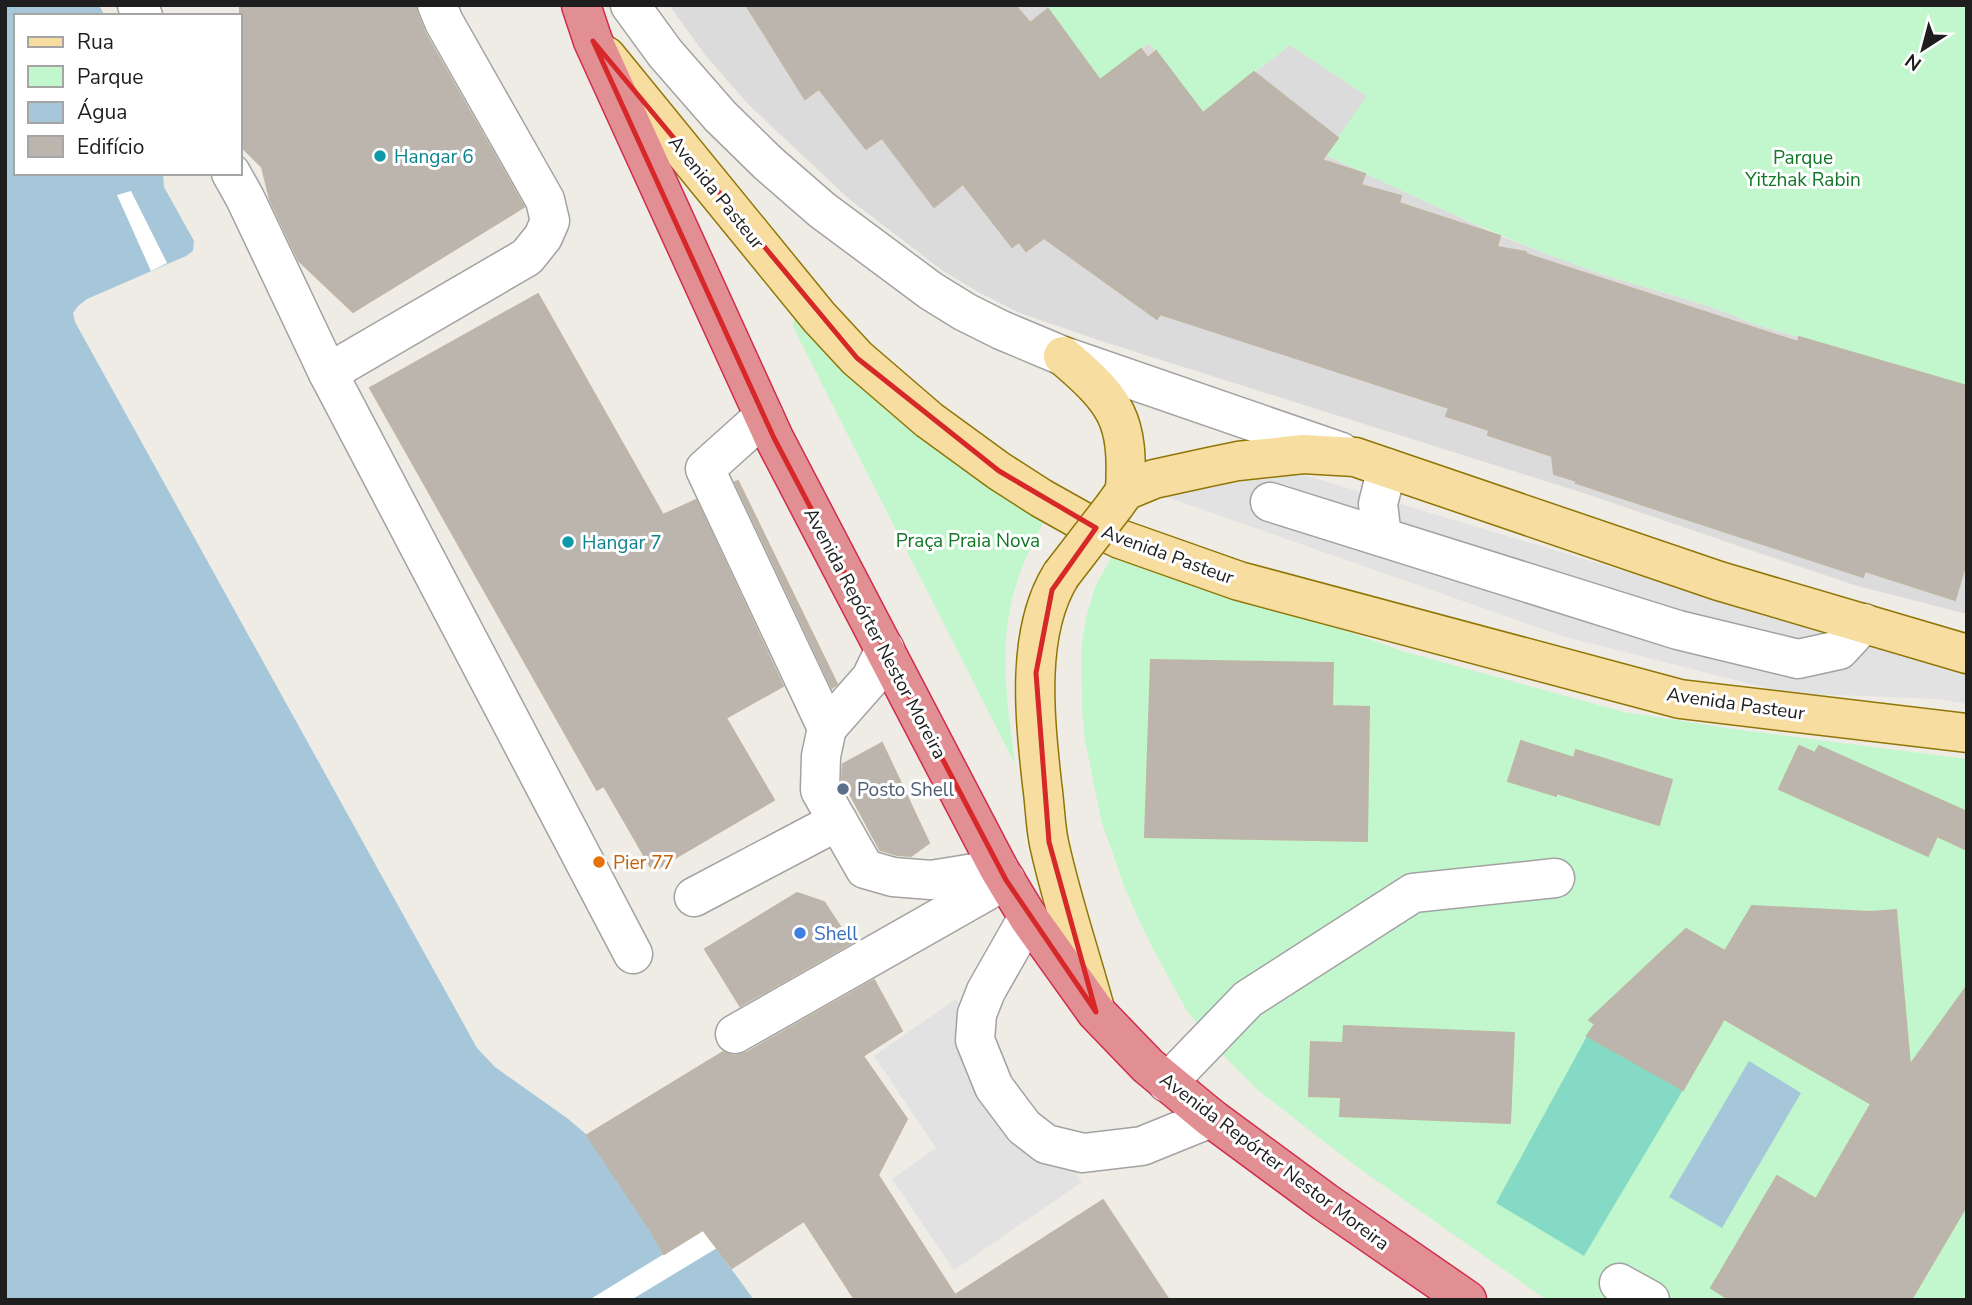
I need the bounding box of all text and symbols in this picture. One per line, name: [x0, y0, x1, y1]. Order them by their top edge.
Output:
legend: [14, 14, 242, 175]
north arrow: [1888, 14, 1958, 84]
text: Rua: [77, 28, 114, 56]
text: N: [1900, 47, 1927, 77]
text: Parque: [77, 63, 144, 91]
text: Água: [77, 98, 127, 126]
street label: Avenida Pasteur: [662, 130, 770, 255]
text: Edifício: [77, 133, 144, 161]
place label: Hangar 6: [394, 144, 474, 170]
park label: Parque Yitzhak Rabin: [1744, 145, 1861, 193]
marker: Hangar 6: [372, 148, 388, 164]
street label: Avenida Repórter Nestor Moreira: [798, 503, 953, 764]
street label: Avenida Pasteur: [1098, 519, 1238, 591]
park label: Praça Praia Nova: [896, 528, 1040, 554]
place label: Hangar 7: [582, 530, 662, 556]
marker: Hangar 7: [560, 534, 576, 550]
street label: Avenida Pasteur: [1665, 681, 1807, 727]
place label: Posto Shell: [857, 777, 954, 803]
marker: Posto Shell: [835, 781, 851, 797]
place label: Pier 77: [613, 850, 674, 876]
marker: Pier 77: [591, 854, 607, 870]
place label: Shell: [814, 921, 858, 947]
marker: Shell: [792, 925, 808, 941]
street label: Avenida Repórter Nestor Moreira: [1154, 1067, 1394, 1257]

